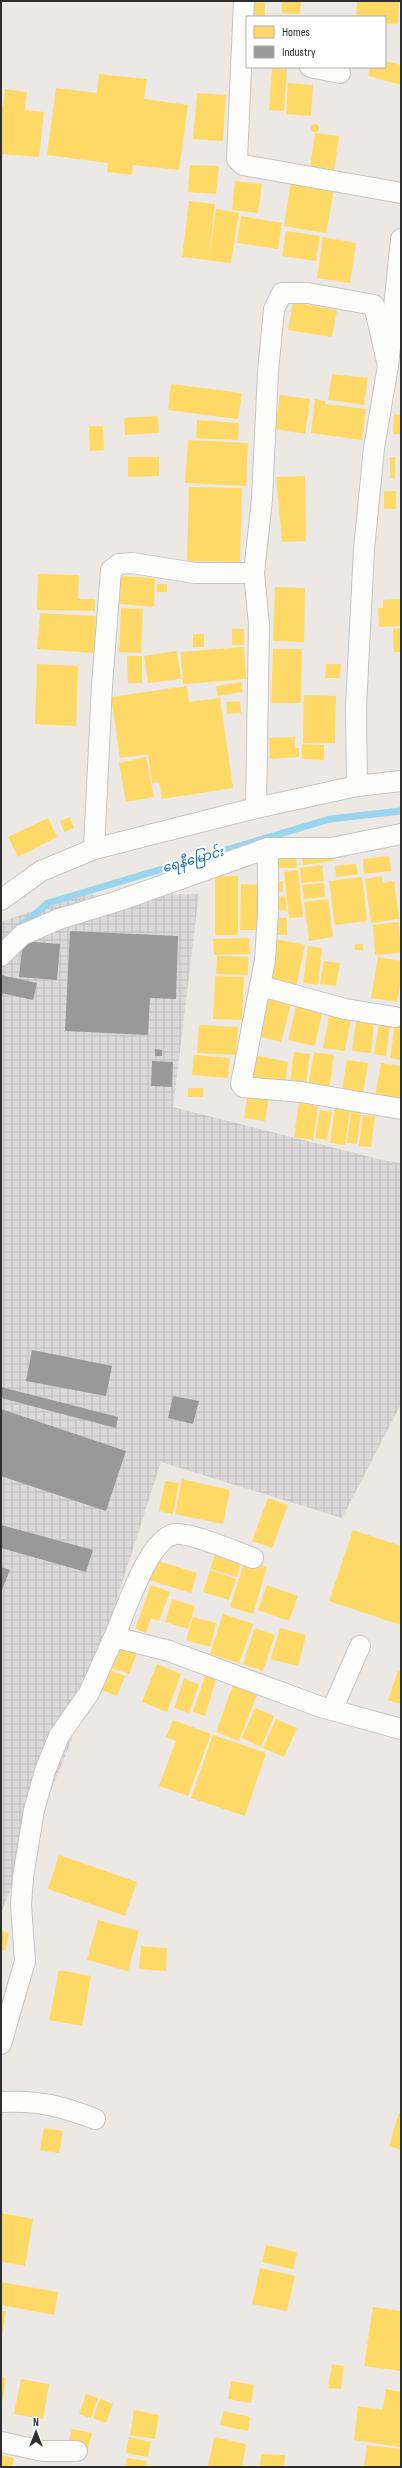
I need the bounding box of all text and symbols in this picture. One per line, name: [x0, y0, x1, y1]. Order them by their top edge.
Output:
legend: [246, 16, 386, 68]
text: Homes: [282, 25, 310, 40]
text: Industry: [282, 45, 316, 60]
water label: ရေနီမြောင်း: [160, 841, 228, 879]
north arrow: [16, 2412, 56, 2452]
text: N: [33, 2416, 39, 2429]

